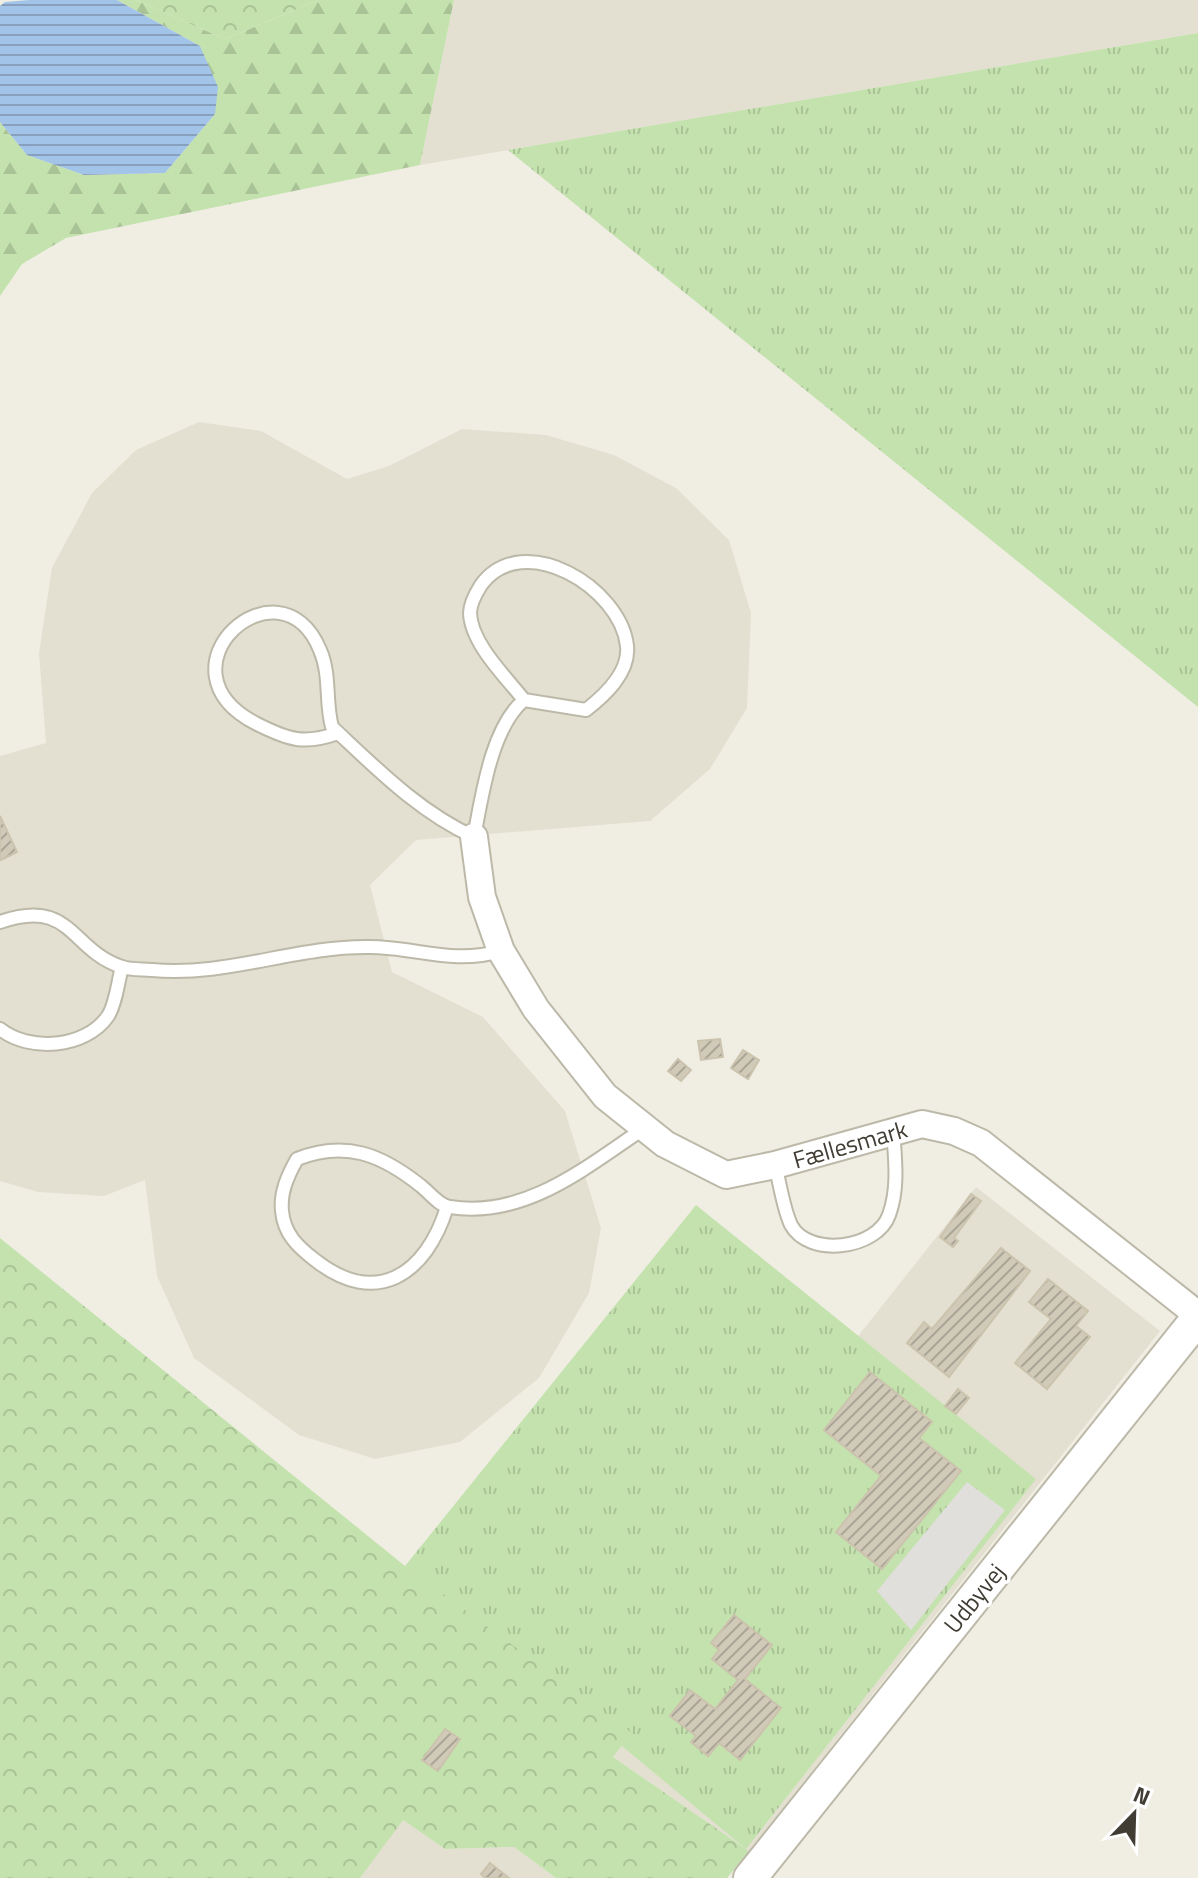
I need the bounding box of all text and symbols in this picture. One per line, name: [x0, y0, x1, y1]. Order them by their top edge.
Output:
street label: Fællesmark: [789, 1110, 912, 1177]
street label: Udbyvej: [935, 1555, 1013, 1641]
north arrow: [1094, 1774, 1174, 1854]
text: N: [1128, 1777, 1155, 1814]

